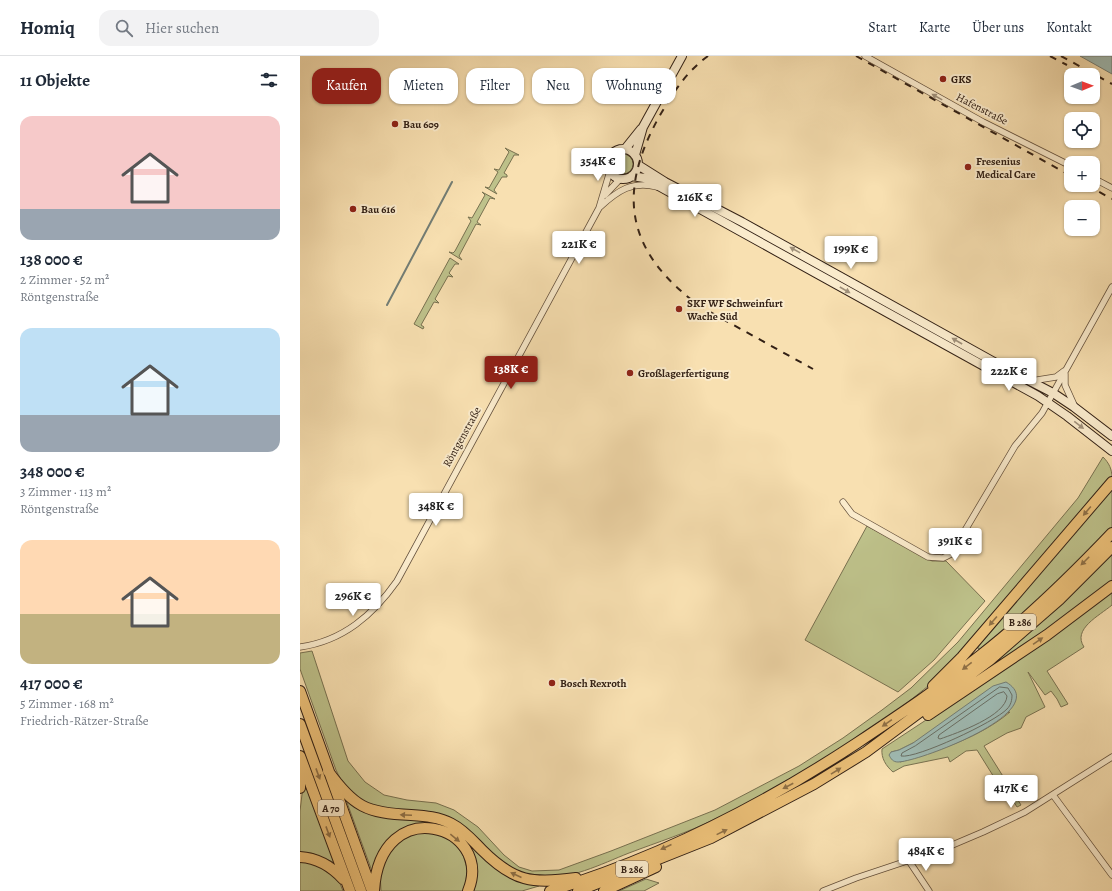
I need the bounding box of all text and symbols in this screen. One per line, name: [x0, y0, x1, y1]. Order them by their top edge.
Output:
search box: [99, 10, 379, 46]
text: Homiq: [20, 15, 75, 41]
icon: search: [113, 17, 135, 39]
text: Hier suchen: [145, 18, 219, 38]
text: Start: [868, 18, 897, 37]
text: Karte: [919, 18, 950, 37]
text: Über uns: [972, 18, 1024, 37]
text: Kontakt: [1046, 18, 1092, 37]
chip: Kaufen: [312, 68, 381, 104]
chip: Mieten: [389, 68, 458, 104]
chip: Filter: [466, 68, 524, 104]
chip: Neu: [532, 68, 584, 104]
chip: Wohnung: [592, 68, 676, 104]
north arrow: [1064, 68, 1100, 104]
map controls: [1064, 68, 1100, 236]
text: 11 Objekte: [20, 69, 90, 92]
icon: filters: [258, 69, 280, 91]
place label: GKS: [951, 72, 971, 87]
marker: GKS: [938, 74, 948, 84]
street label: Hafenstraße: [954, 90, 1011, 128]
one-way arrow: [931, 93, 943, 100]
button: locate: [1064, 112, 1100, 148]
place label: Bau 609: [403, 117, 439, 132]
marker: Bau 609: [390, 119, 400, 129]
icon: home: [114, 142, 186, 214]
pin: 354K €: [565, 148, 631, 182]
text: 354K €: [580, 152, 616, 169]
place label: Fresenius Medical Care: [976, 154, 1036, 182]
button: +: [1064, 156, 1100, 192]
marker: Fresenius Medical Care: [963, 162, 973, 172]
pin: 216K €: [662, 184, 728, 218]
text: 216K €: [677, 188, 713, 205]
button: −: [1064, 200, 1100, 236]
place label: Bau 616: [361, 202, 395, 217]
marker: Bau 616: [348, 204, 358, 214]
pin: 221K €: [546, 231, 612, 265]
text: 221K €: [561, 235, 597, 252]
pin: 199K €: [818, 236, 884, 270]
text: 199K €: [834, 240, 868, 257]
one-way arrow: [789, 247, 800, 254]
text: 138 000 €: [20, 248, 83, 271]
text: 2 Zimmer · 52 m²: [20, 271, 109, 288]
one-way arrow: [839, 286, 851, 293]
text: Röntgenstraße: [20, 288, 99, 305]
place label: SKF WF Schweinfurt Wache Süd: [686, 296, 783, 324]
marker: SKF WF Schweinfurt Wache Süd: [674, 304, 684, 314]
one-way arrow: [951, 338, 963, 344]
icon: home: [114, 354, 186, 426]
pin: 138K €: [478, 356, 544, 390]
pin: 222K €: [976, 358, 1042, 392]
text: 138K €: [494, 360, 528, 377]
text: 222K €: [990, 362, 1028, 379]
place label: Großlagerfertigung: [638, 366, 729, 381]
marker: Großlagerfertigung: [625, 368, 635, 378]
street label: Röntgenstraße: [439, 404, 485, 470]
one-way arrow: [1074, 421, 1085, 429]
text: 348 000 €: [20, 460, 85, 483]
text: 3 Zimmer · 113 m²: [20, 483, 111, 500]
pin: 348K €: [403, 493, 469, 527]
text: 348K €: [418, 497, 454, 514]
text: Röntgenstraße: [20, 500, 99, 517]
one-way arrow: [1082, 506, 1091, 517]
pin: 391K €: [922, 528, 988, 562]
text: 391K €: [938, 532, 972, 549]
one-way arrow: [1080, 556, 1090, 566]
icon: home: [114, 566, 186, 638]
pin: 296K €: [320, 583, 386, 617]
text: 296K €: [335, 587, 371, 604]
road number: B 286: [1004, 614, 1036, 630]
one-way arrow: [989, 616, 998, 626]
one-way arrow: [1033, 637, 1043, 645]
one-way arrow: [961, 662, 972, 670]
text: 417 000 €: [20, 672, 83, 695]
place label: Bosch Rexroth: [560, 676, 626, 691]
marker: Bosch Rexroth: [547, 678, 557, 688]
text: 5 Zimmer · 168 m²: [20, 695, 114, 712]
text: Friedrich-Rätzer-Straße: [20, 712, 149, 729]
one-way arrow: [882, 719, 893, 727]
one-way arrow: [830, 767, 842, 774]
one-way arrow: [316, 768, 322, 780]
pin: 417K €: [978, 775, 1044, 809]
text: 417K €: [994, 779, 1028, 796]
one-way arrow: [782, 782, 794, 789]
road number: A 70: [318, 800, 344, 816]
one-way arrow: [399, 812, 412, 818]
one-way arrow: [325, 827, 331, 839]
one-way arrow: [716, 829, 728, 835]
one-way arrow: [449, 834, 460, 843]
pin: 484K €: [893, 838, 959, 872]
text: 484K €: [908, 842, 944, 859]
one-way arrow: [661, 844, 672, 850]
road number: B 286: [616, 861, 648, 877]
one-way arrow: [510, 872, 522, 878]

